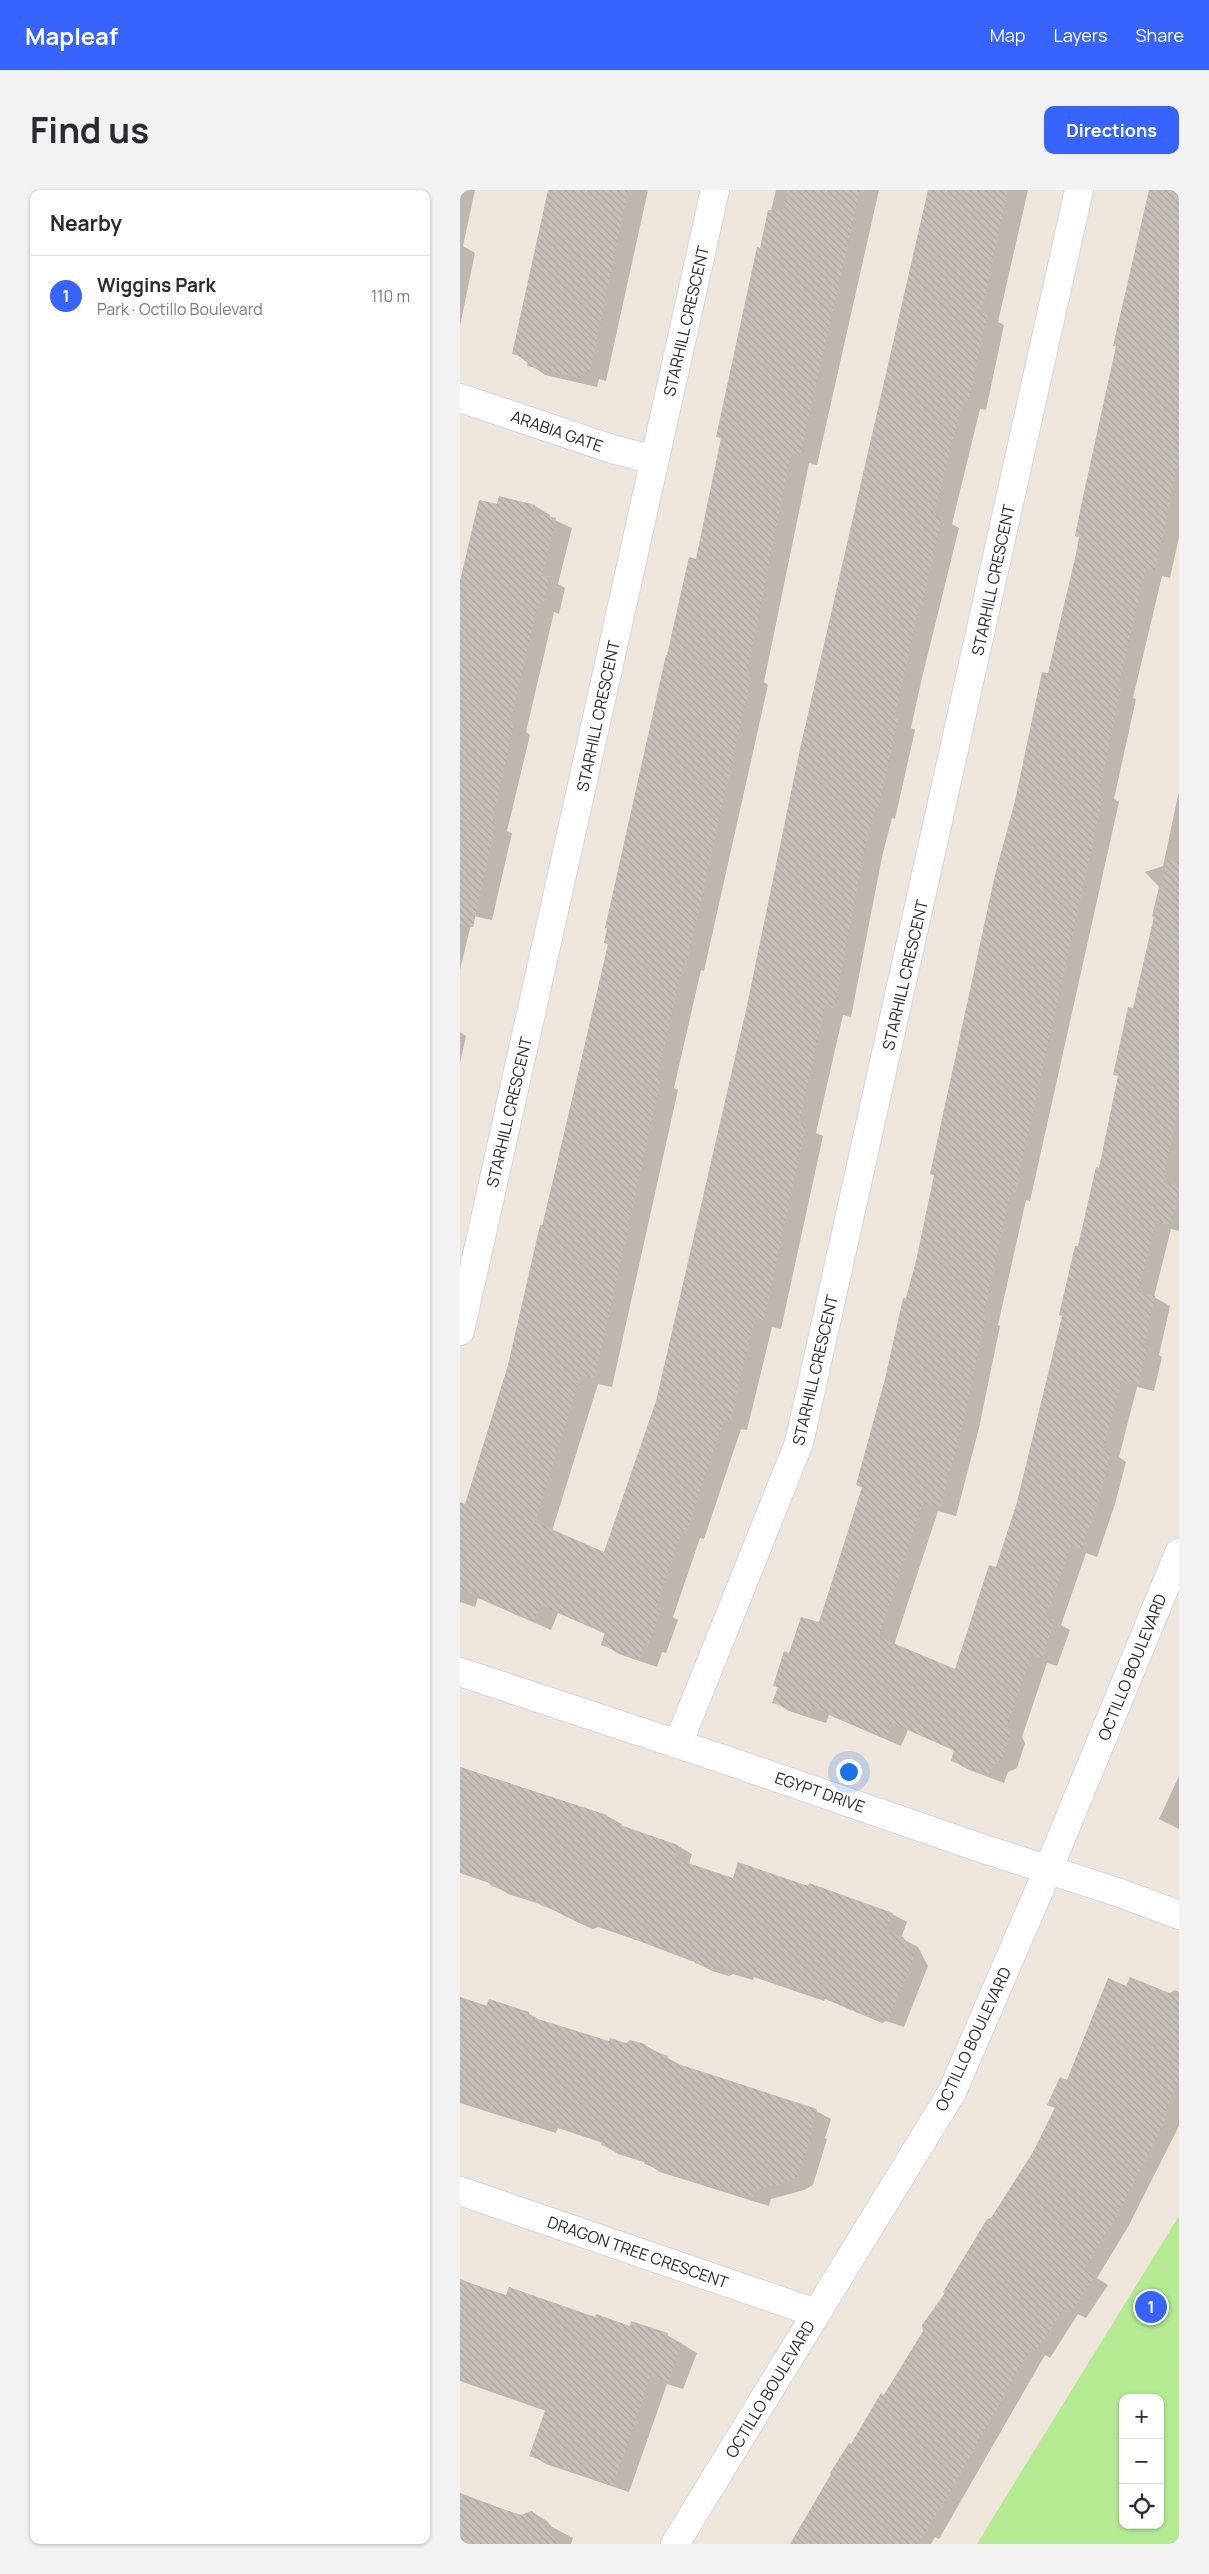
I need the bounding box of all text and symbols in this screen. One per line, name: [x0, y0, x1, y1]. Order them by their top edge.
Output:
text: Mapleaf: [25, 19, 118, 52]
text: Map: [990, 23, 1025, 47]
text: Layers: [1053, 23, 1107, 47]
text: Share: [1135, 23, 1184, 47]
text: Find us: [30, 106, 149, 154]
button: Directions: [1044, 106, 1179, 154]
text: Nearby: [50, 209, 122, 237]
street label: STARHILL CRESCENT: [658, 243, 714, 398]
text: Wiggins Park: [97, 272, 216, 298]
text: 1: [62, 285, 70, 307]
text: 110 m: [371, 285, 410, 307]
text: Park · Octillo Boulevard: [97, 298, 263, 320]
street label: ARABIA GATE: [508, 405, 606, 457]
street label: STARHILL CRESCENT: [966, 502, 1020, 658]
street label: STARHILL CRESCENT: [571, 638, 625, 794]
street label: STARHILL CRESCENT: [877, 897, 933, 1052]
street label: STARHILL CRESCENT: [481, 1034, 537, 1189]
street label: STARHILL CRESCENT: [787, 1292, 843, 1447]
street label: OCTILLO BOULEVARD: [1092, 1590, 1172, 1744]
your location: [836, 1759, 862, 1785]
street label: EGYPT DRIVE: [772, 1766, 868, 1818]
street label: OCTILLO BOULEVARD: [930, 1963, 1016, 2115]
street label: DRAGON TREE CRESCENT: [545, 2211, 732, 2293]
pin: 1: [1135, 2288, 1167, 2326]
street label: OCTILLO BOULEVARD: [720, 2316, 820, 2462]
map controls: [1119, 2394, 1164, 2529]
button: +: [1119, 2394, 1164, 2439]
button: −: [1119, 2439, 1164, 2484]
button: locate: [1119, 2484, 1164, 2529]

